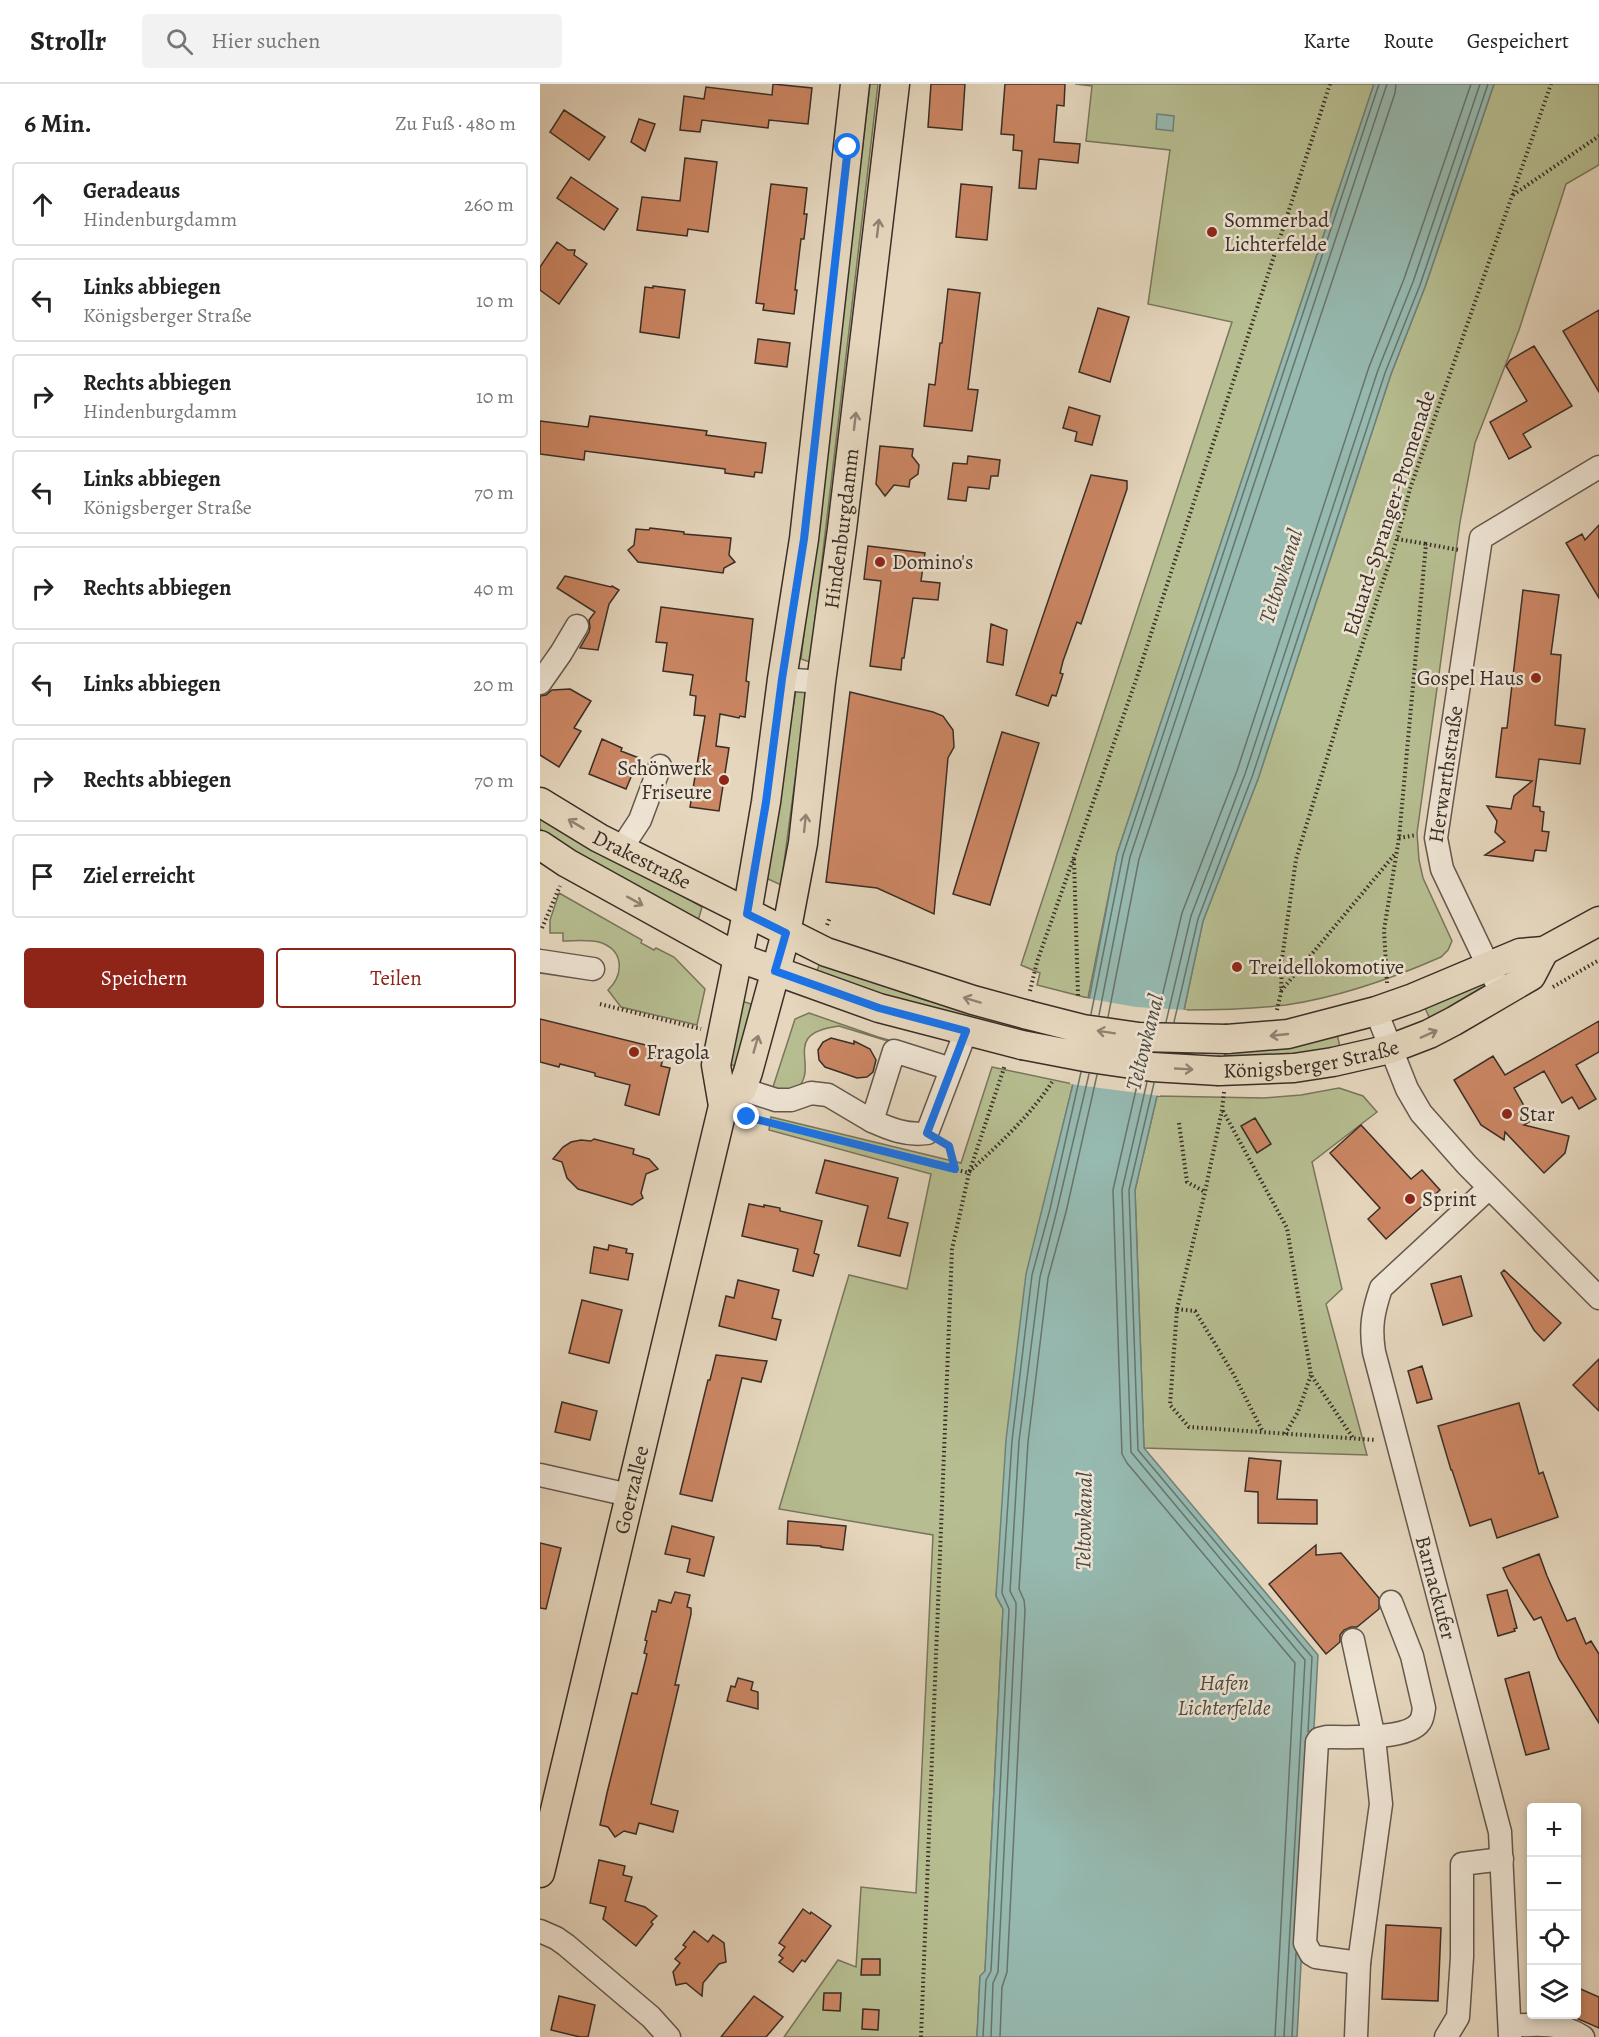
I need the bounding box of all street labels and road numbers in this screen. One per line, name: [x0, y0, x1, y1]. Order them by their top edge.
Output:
street label: Eduard-Spranger-Promenade: [1336, 387, 1442, 639]
street label: Hindenburgdamm: [817, 447, 866, 611]
street label: Herwarthstraße: [1421, 704, 1470, 845]
street label: Drakestraße: [588, 823, 696, 896]
street label: Königsberger Straße: [1223, 1033, 1403, 1085]
street label: Goerzallee: [607, 1443, 656, 1537]
street label: Barnackufer: [1409, 1533, 1463, 1643]

